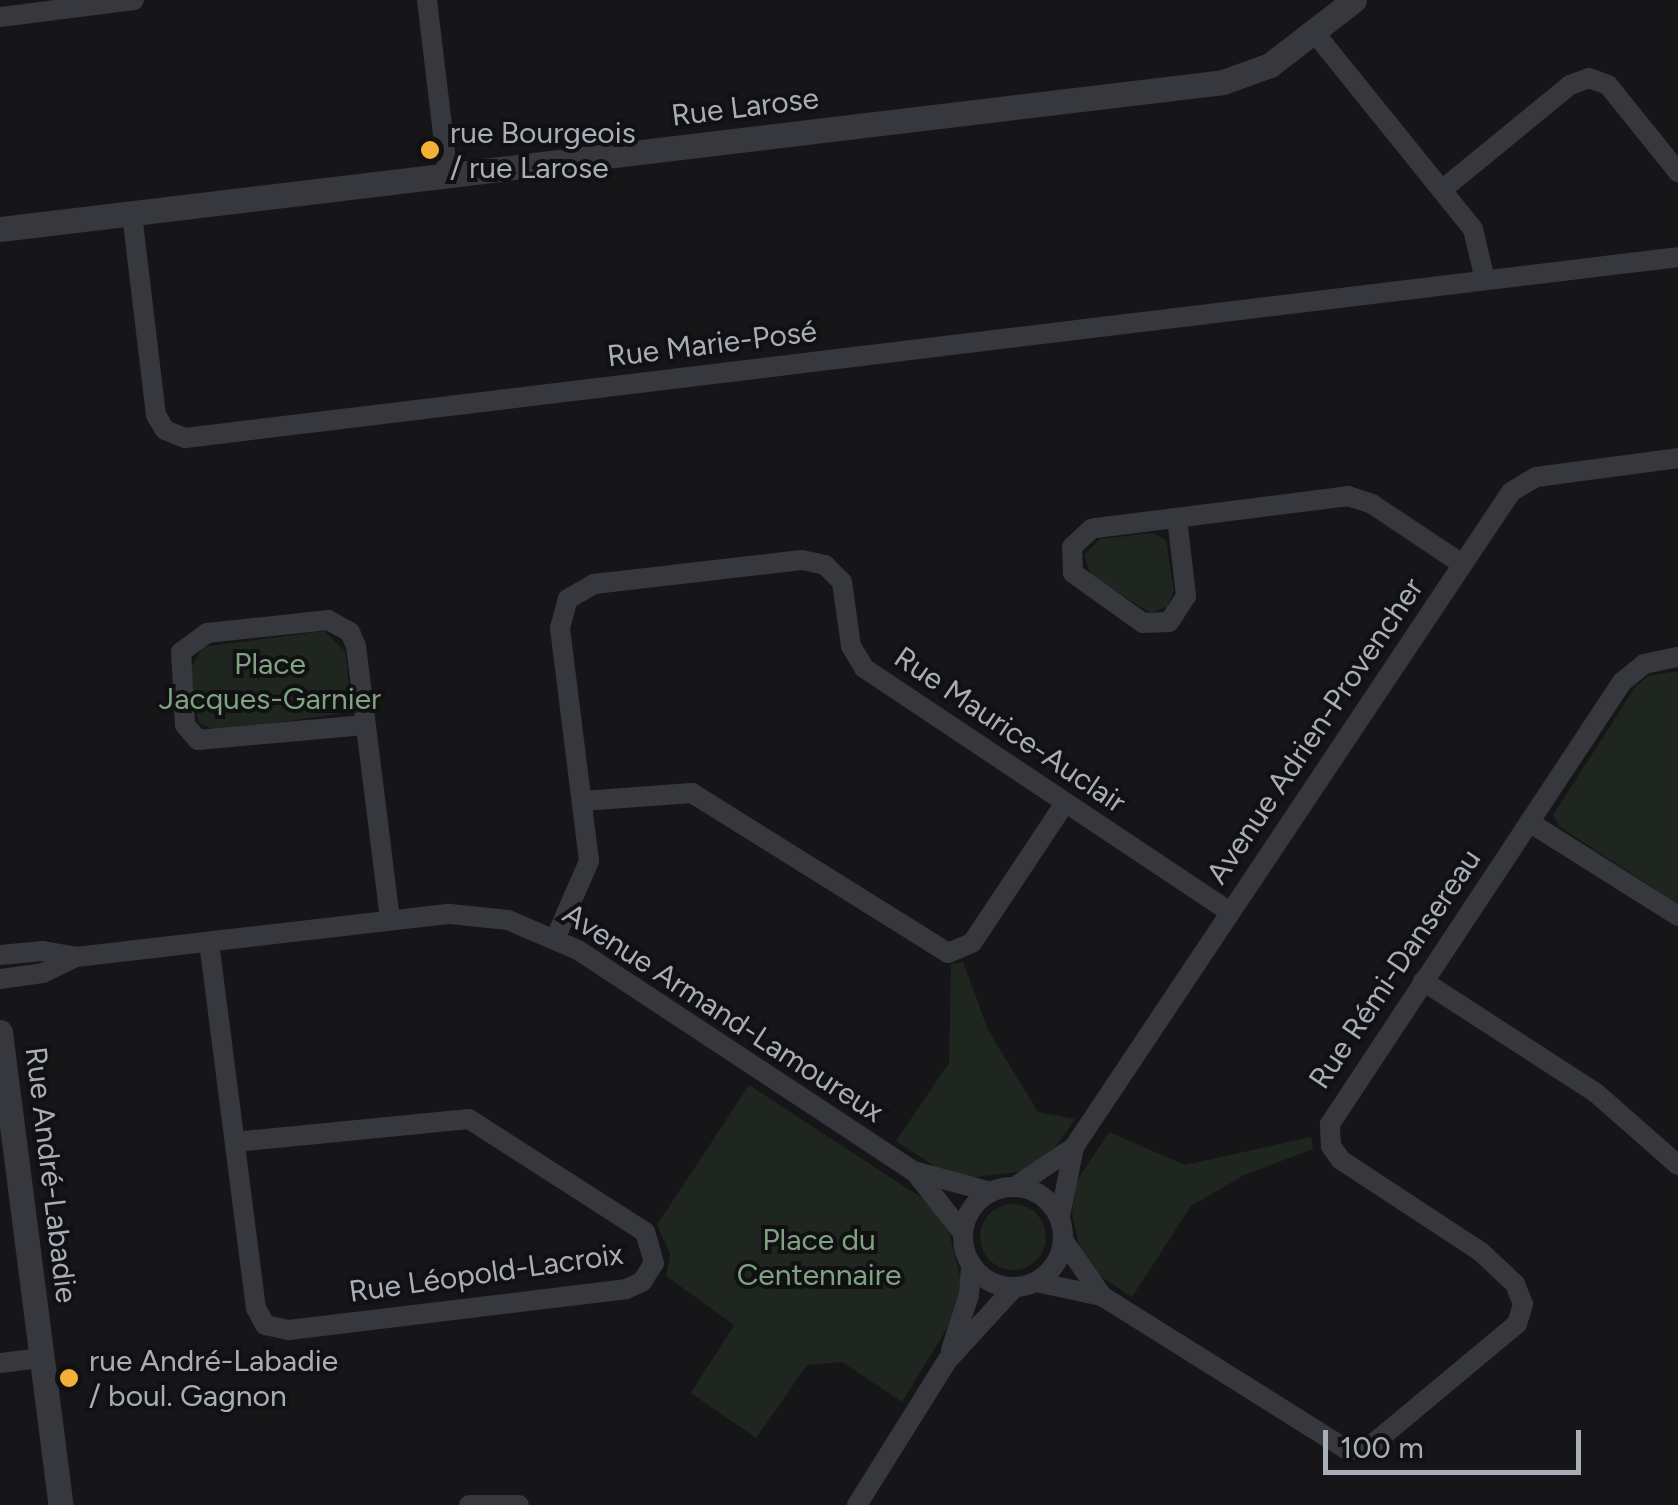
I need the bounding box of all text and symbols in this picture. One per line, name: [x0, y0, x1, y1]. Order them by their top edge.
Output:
street label: Rue Larose: [669, 80, 821, 134]
place label: rue Bourgeois / rue Larose: [450, 115, 636, 186]
marker: rue Bourgeois / rue Larose: [419, 139, 441, 161]
street label: Rue Marie-Posé: [605, 313, 819, 375]
street label: Avenue Adrien-Provencher: [1199, 571, 1431, 891]
street label: Rue Maurice-Auclair: [888, 639, 1132, 821]
park label: Place Jacques-Garnier: [159, 646, 381, 716]
street label: Rue Rémi-Dansereau: [1301, 842, 1489, 1096]
street label: Avenue Armand-Lamoureux: [556, 896, 890, 1130]
street label: Rue André-Labadie: [17, 1045, 85, 1305]
park label: Place du Centennaire: [737, 1222, 901, 1292]
street label: Rue Léopold-Lacroix: [347, 1236, 625, 1310]
place label: rue André-Labadie / boul. Gagnon: [89, 1343, 338, 1414]
marker: rue André-Labadie / boul. Gagnon: [58, 1367, 80, 1389]
scale bar: [1328, 1410, 1586, 1472]
text: 100 m: [1340, 1429, 1424, 1466]

